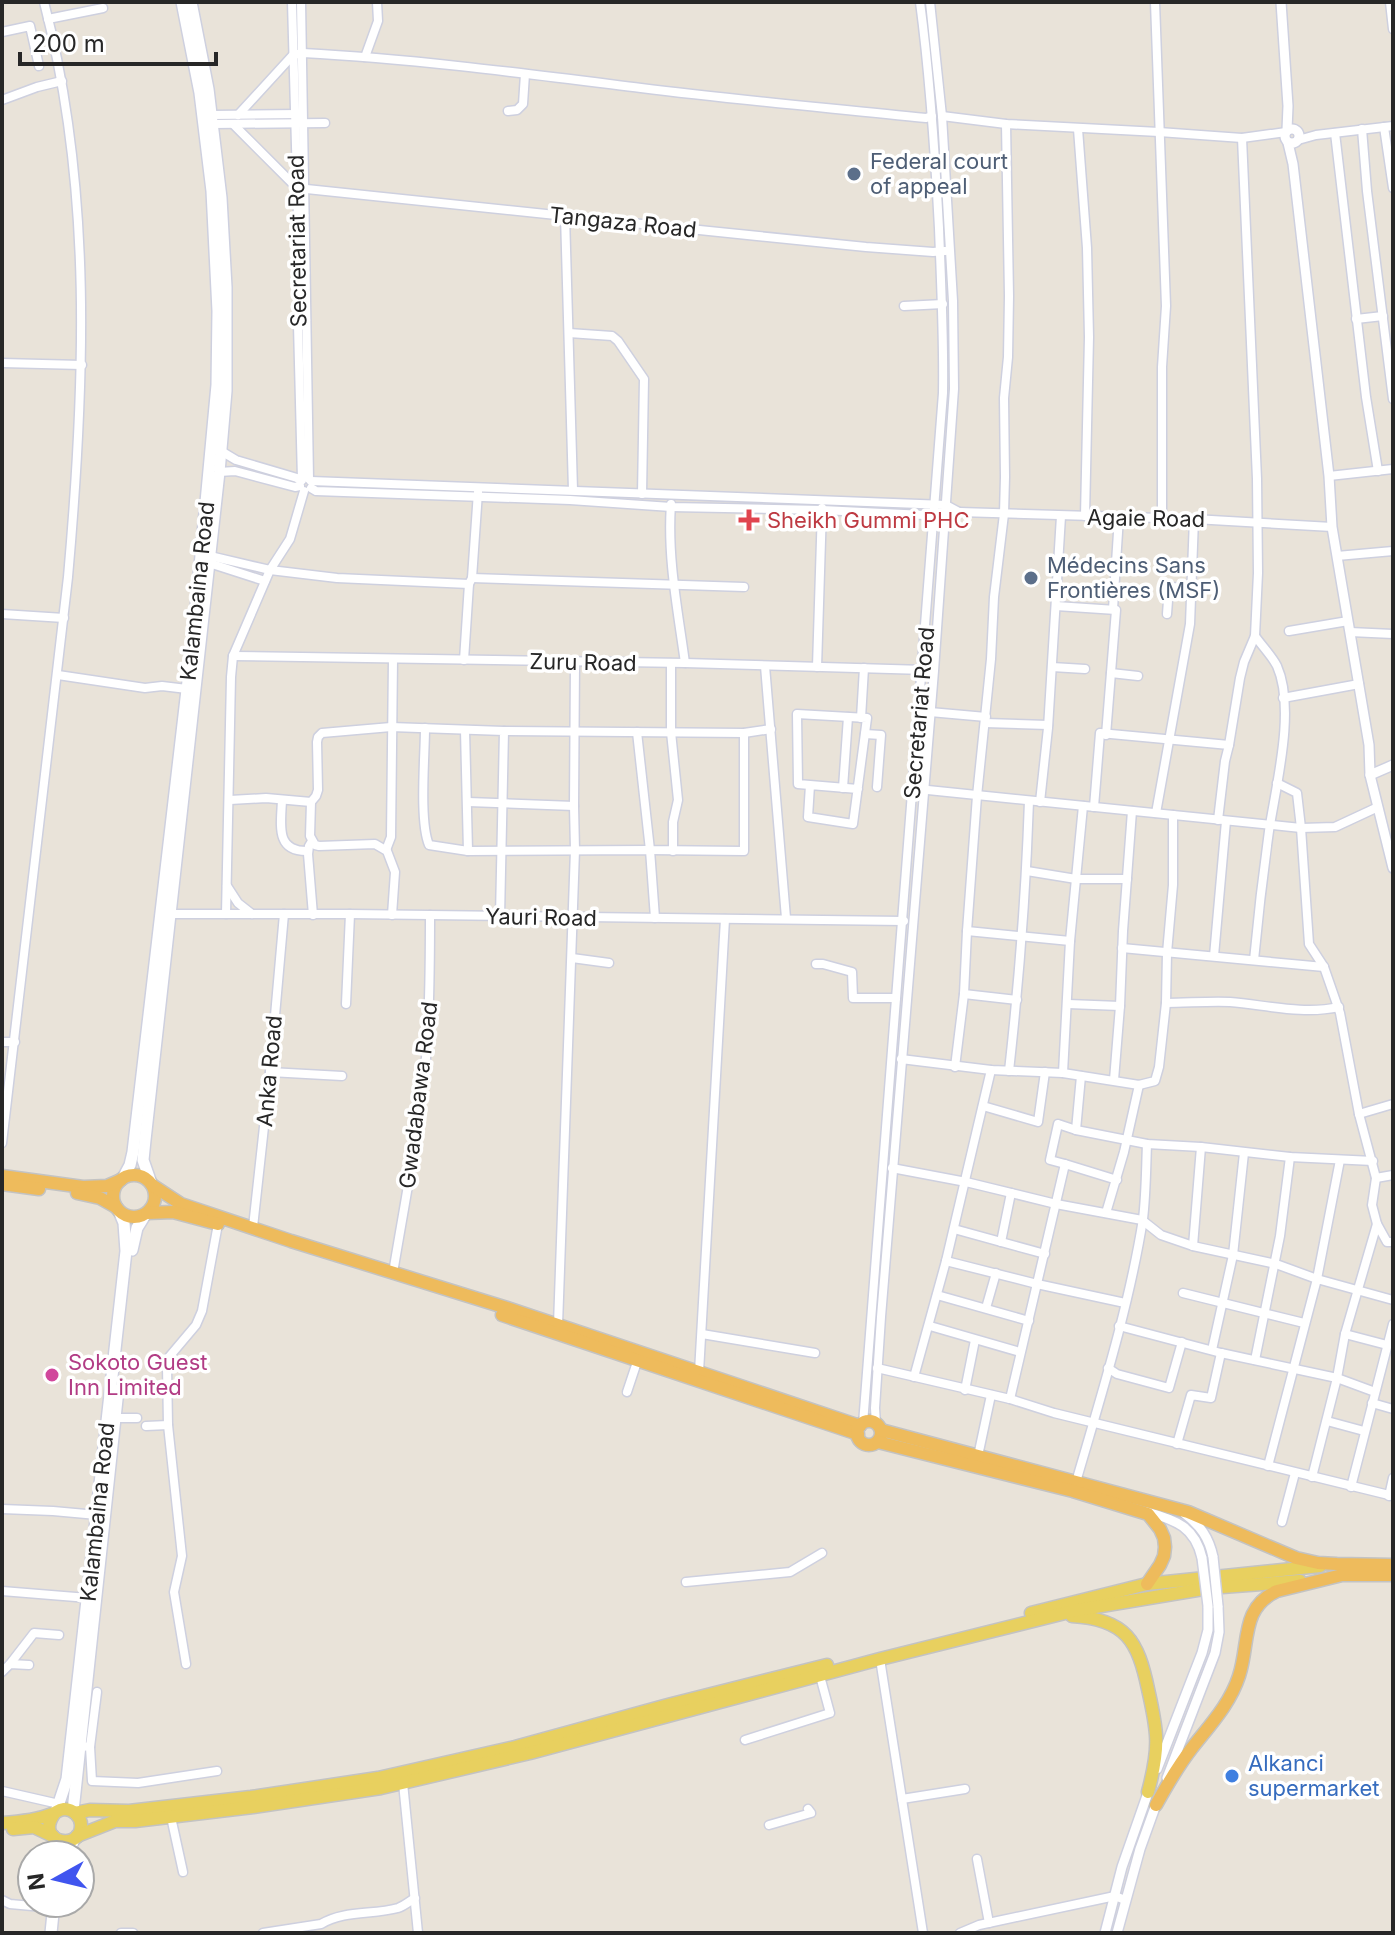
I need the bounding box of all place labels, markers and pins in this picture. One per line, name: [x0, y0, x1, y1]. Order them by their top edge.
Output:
place label: Federal court of appeal: [870, 148, 1008, 199]
marker: Federal court of appeal: [845, 165, 863, 183]
place label: Sheikh Gummi PHC: [767, 507, 970, 533]
marker: Sheikh Gummi PHC: [738, 509, 760, 531]
place label: Médecins Sans Frontières (MSF): [1047, 552, 1220, 603]
marker: Médecins Sans Frontières (MSF): [1022, 569, 1040, 587]
place label: Sokoto Guest Inn Limited: [68, 1349, 208, 1400]
marker: Sokoto Guest Inn Limited: [43, 1366, 61, 1384]
place label: Alkanci supermarket: [1248, 1750, 1379, 1801]
marker: Alkanci supermarket: [1223, 1767, 1241, 1785]

